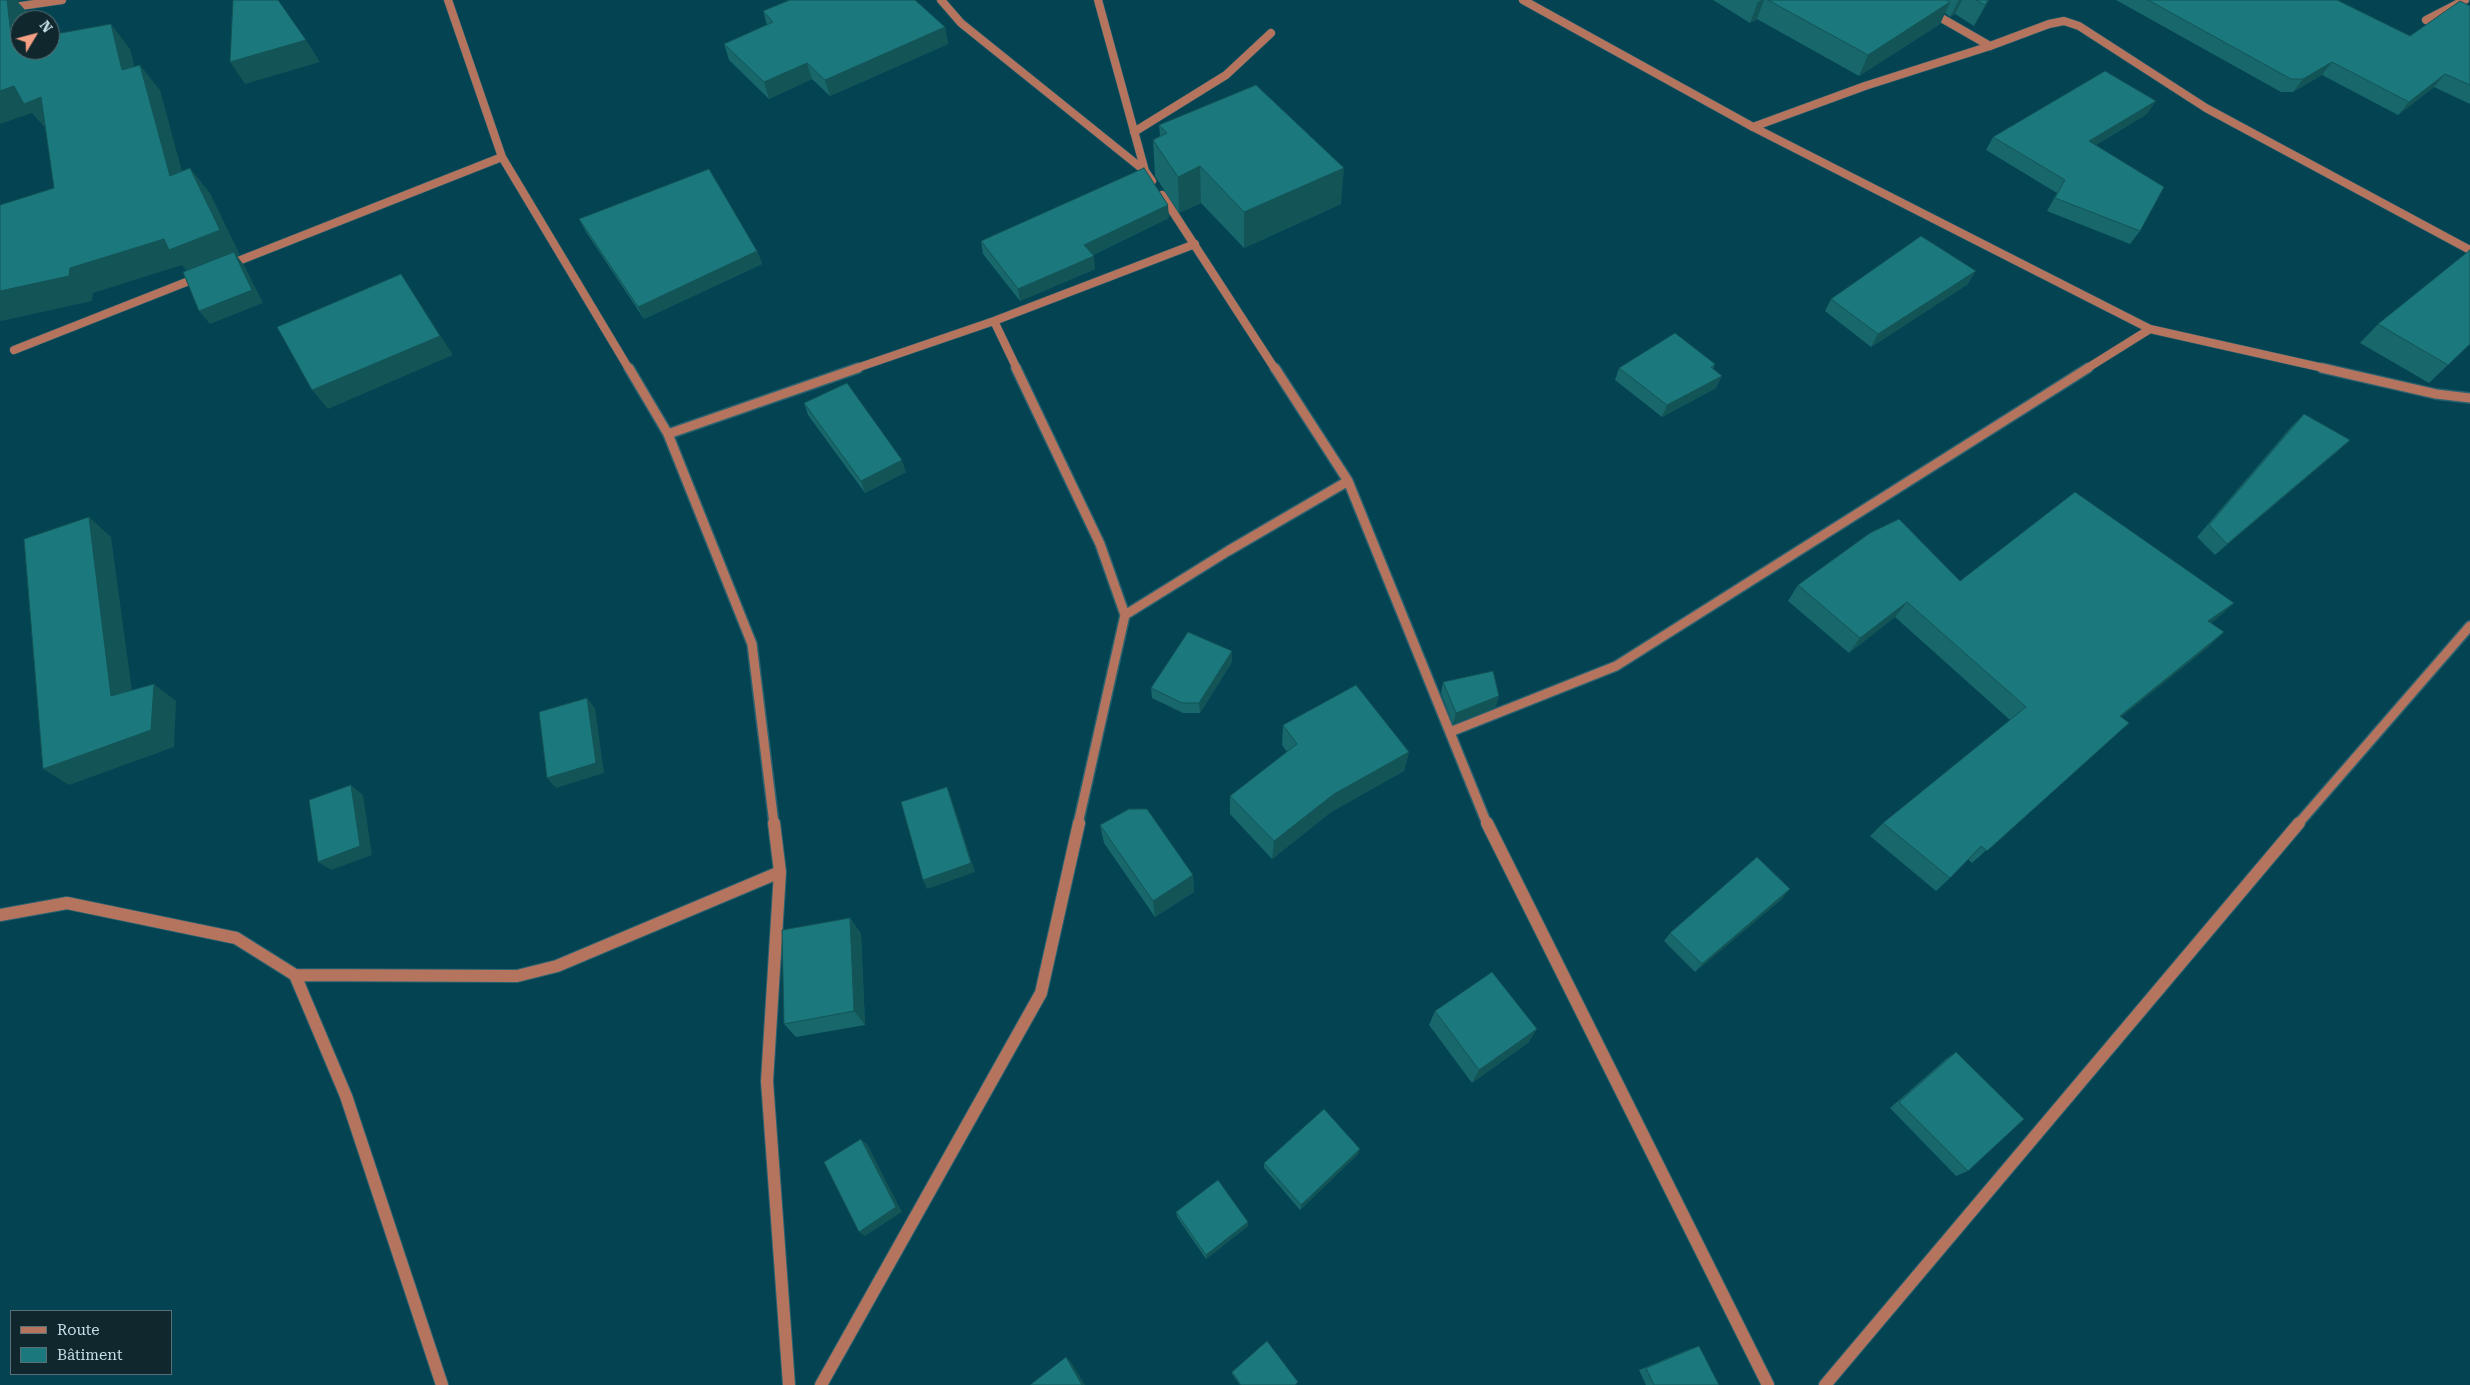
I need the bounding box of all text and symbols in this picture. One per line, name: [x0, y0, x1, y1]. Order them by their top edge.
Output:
north arrow: [10, 10, 60, 60]
text: N: [37, 17, 56, 36]
legend: [10, 1310, 172, 1375]
text: Route: [57, 1321, 99, 1339]
text: Bâtiment: [57, 1346, 123, 1364]

